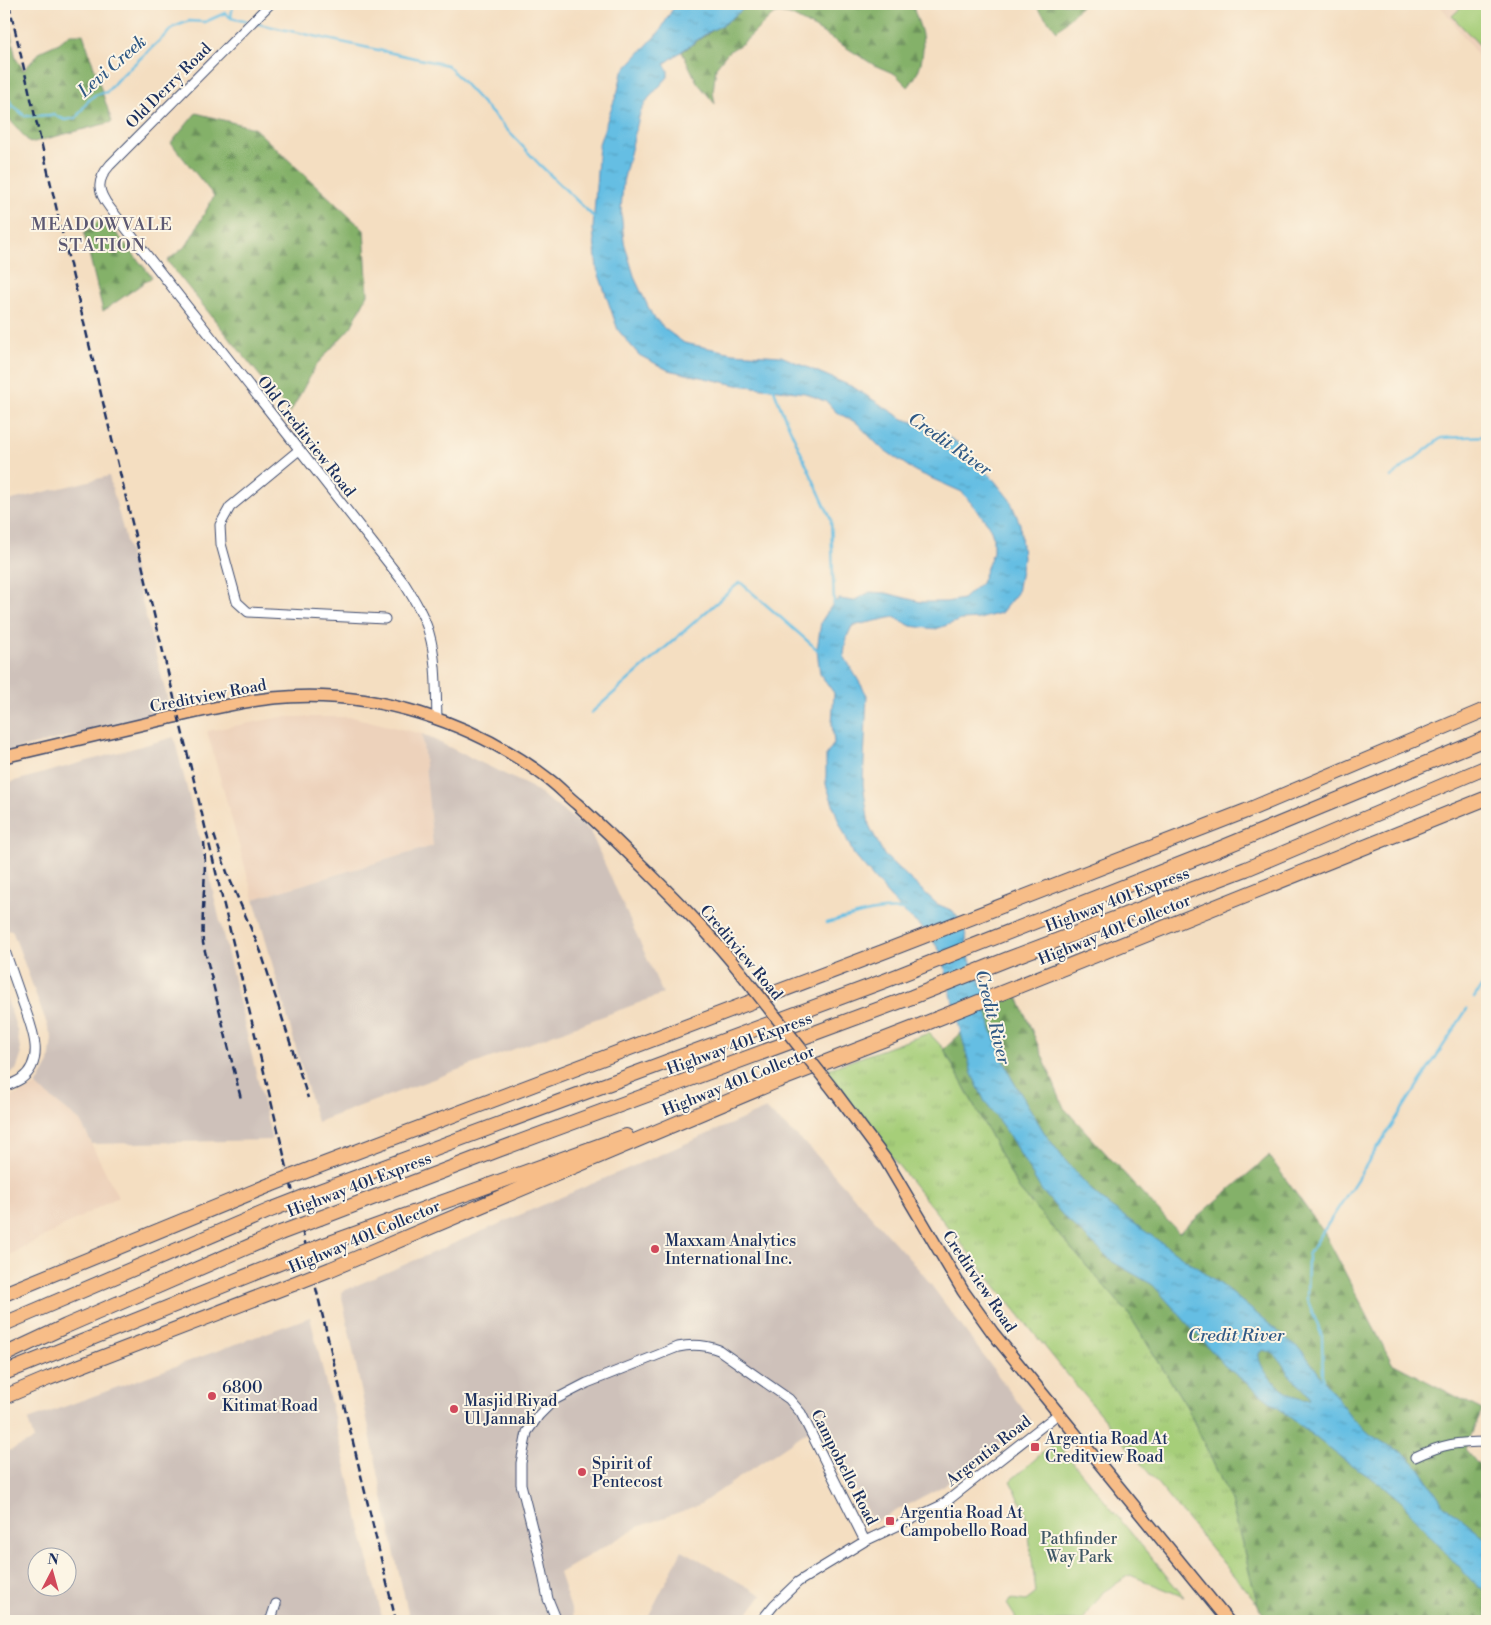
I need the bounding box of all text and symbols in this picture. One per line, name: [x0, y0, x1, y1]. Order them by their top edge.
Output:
water label: Levi Creek: [73, 30, 151, 103]
street label: Old Derry Road: [122, 39, 216, 133]
district label: MEADOWVALE STATION: [31, 213, 173, 257]
street label: Old Creditview Road: [253, 372, 360, 501]
water label: Credit River: [904, 407, 996, 482]
street label: Creditview Road: [148, 675, 268, 717]
street label: Highway 401 Express: [1042, 863, 1192, 937]
street label: Highway 401 Collector: [1035, 890, 1194, 970]
street label: Creditview Road: [696, 901, 787, 1004]
water label: Credit River: [970, 967, 1015, 1067]
street label: Highway 401 Express: [664, 1008, 815, 1080]
street label: Highway 401 Collector: [659, 1041, 818, 1121]
street label: Highway 401 Express: [284, 1148, 434, 1222]
street label: Highway 401 Collector: [286, 1196, 443, 1278]
street label: Creditview Road: [938, 1227, 1021, 1336]
place label: Maxxam Analytics International Inc.: [665, 1231, 796, 1269]
marker: Maxxam Analytics International Inc.: [649, 1243, 661, 1255]
water label: Credit River: [1188, 1324, 1285, 1347]
place label: 6800 Kitimat Road: [222, 1378, 318, 1416]
marker: 6800 Kitimat Road: [206, 1390, 218, 1402]
place label: Masjid Riyad Ul Jannah: [464, 1391, 557, 1429]
marker: Masjid Riyad Ul Jannah: [448, 1403, 460, 1415]
street label: Campobello Road: [806, 1406, 882, 1529]
street label: Argentia Road: [941, 1411, 1035, 1491]
place label: Argentia Road At Creditview Road: [1044, 1429, 1168, 1467]
marker: Argentia Road At Creditview Road: [1029, 1441, 1041, 1453]
place label: Spirit of Pentecost: [592, 1454, 663, 1492]
marker: Spirit of Pentecost: [576, 1466, 588, 1478]
place label: Argentia Road At Campobello Road: [899, 1503, 1027, 1541]
marker: Argentia Road At Campobello Road: [884, 1515, 896, 1527]
park label: Pathfinder Way Park: [1040, 1529, 1118, 1567]
north arrow: [28, 1548, 78, 1598]
text: N: [47, 1551, 60, 1570]

